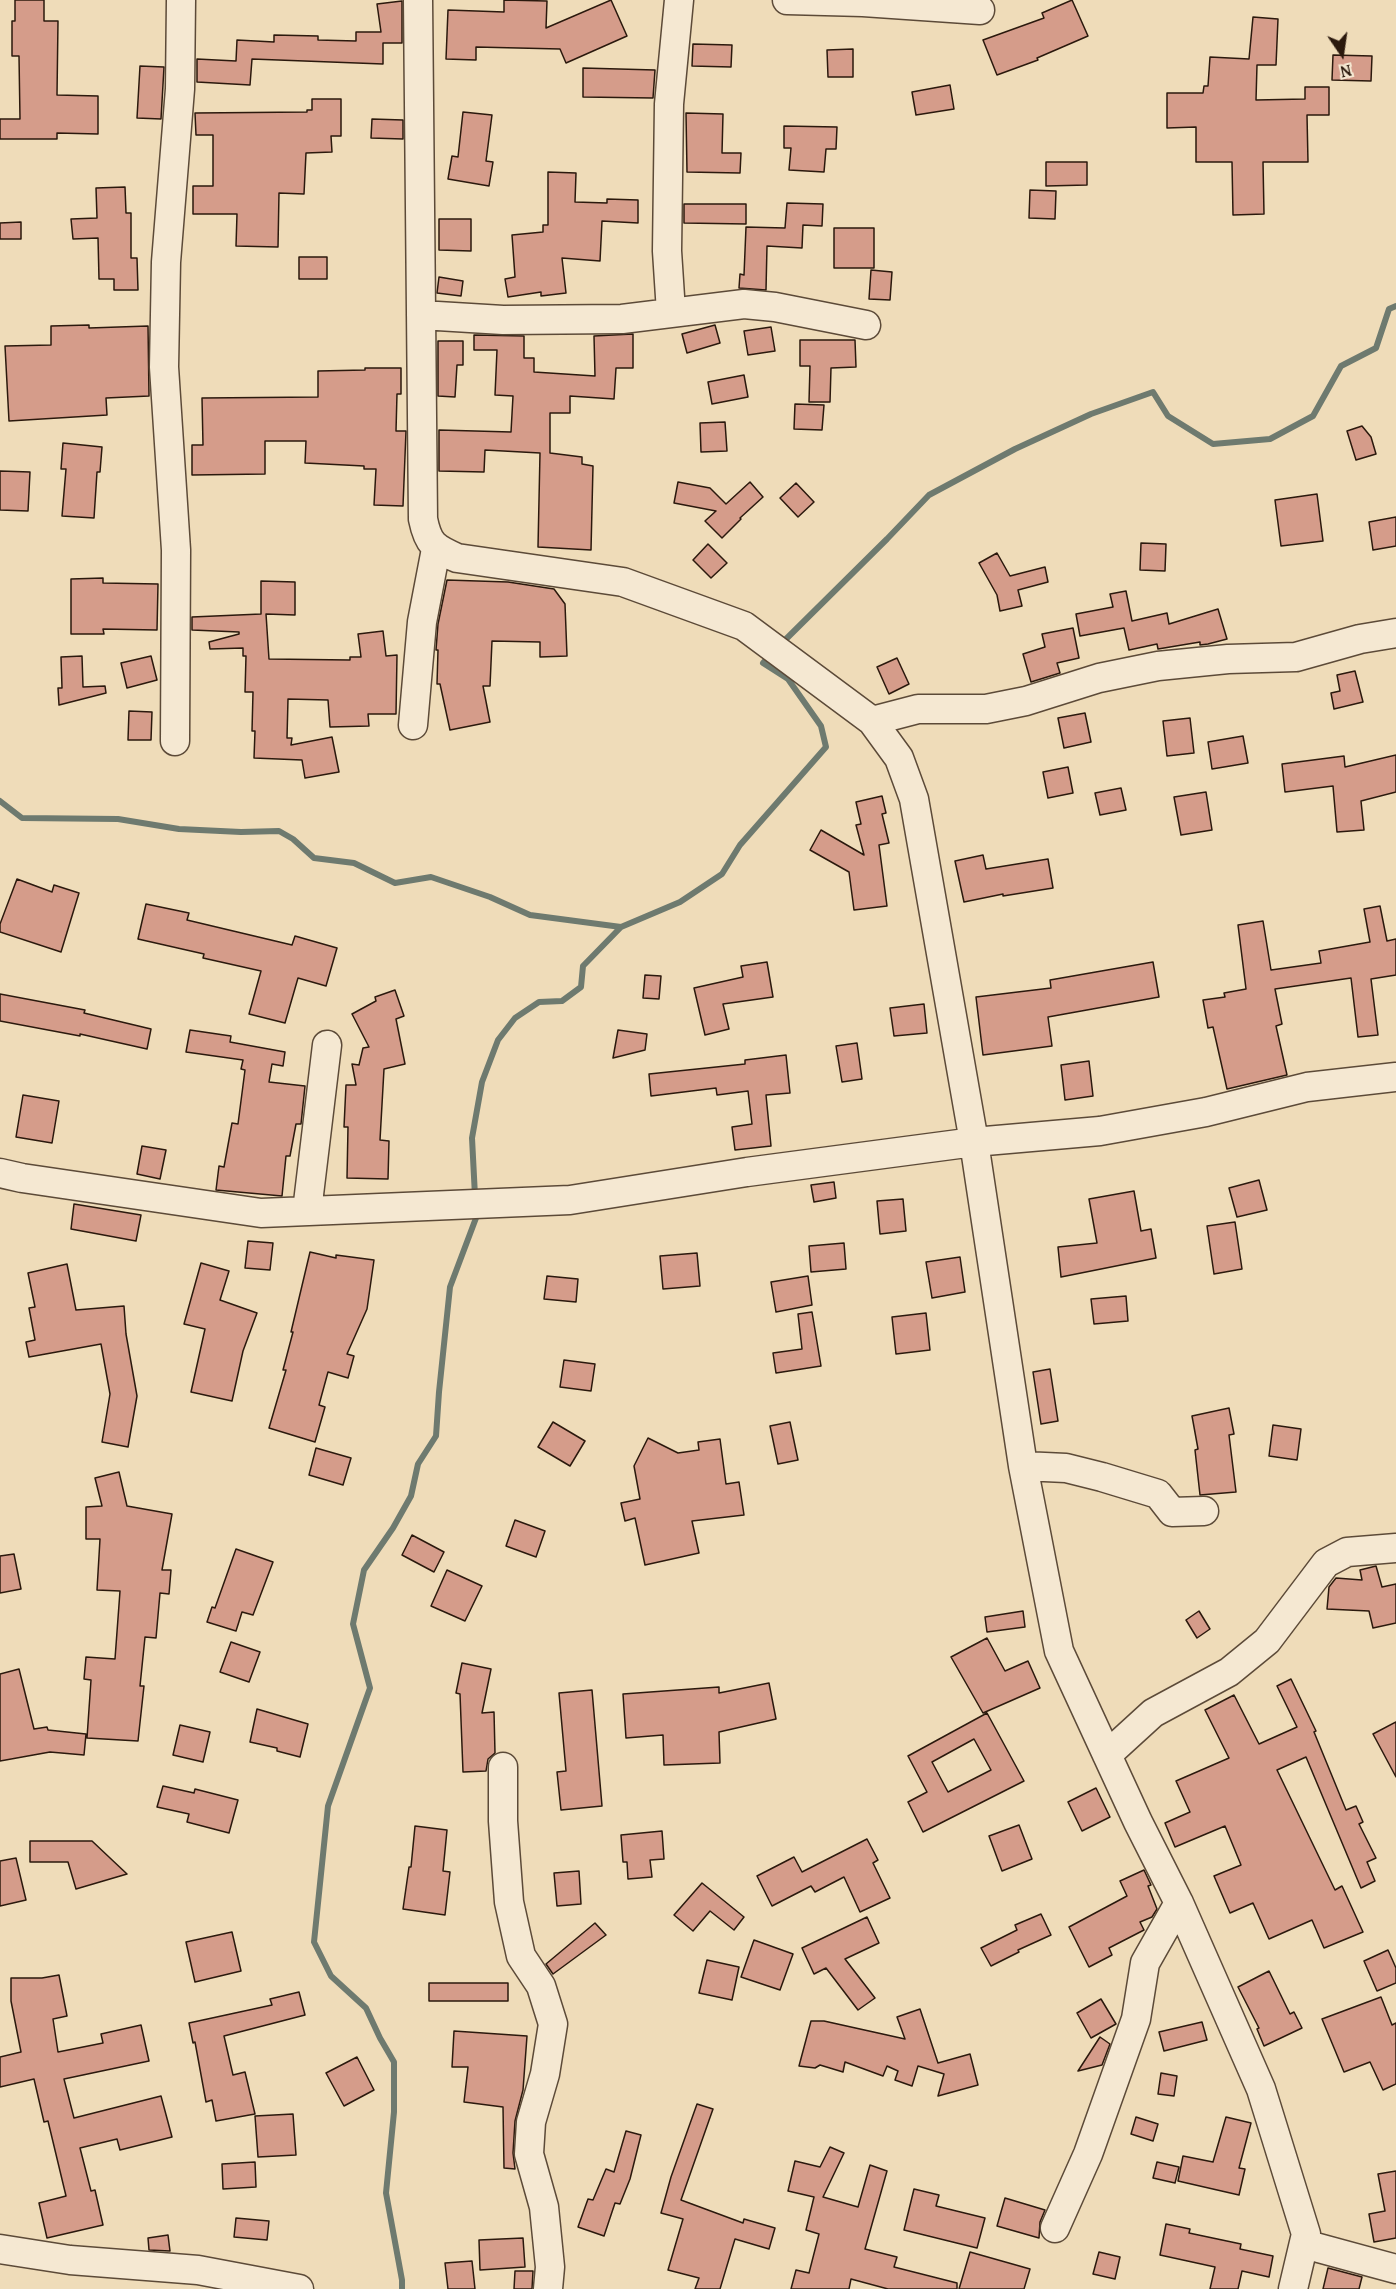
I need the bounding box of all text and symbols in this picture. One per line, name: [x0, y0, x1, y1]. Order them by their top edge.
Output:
north arrow: [1312, 24, 1372, 84]
text: N: [1338, 59, 1354, 84]

